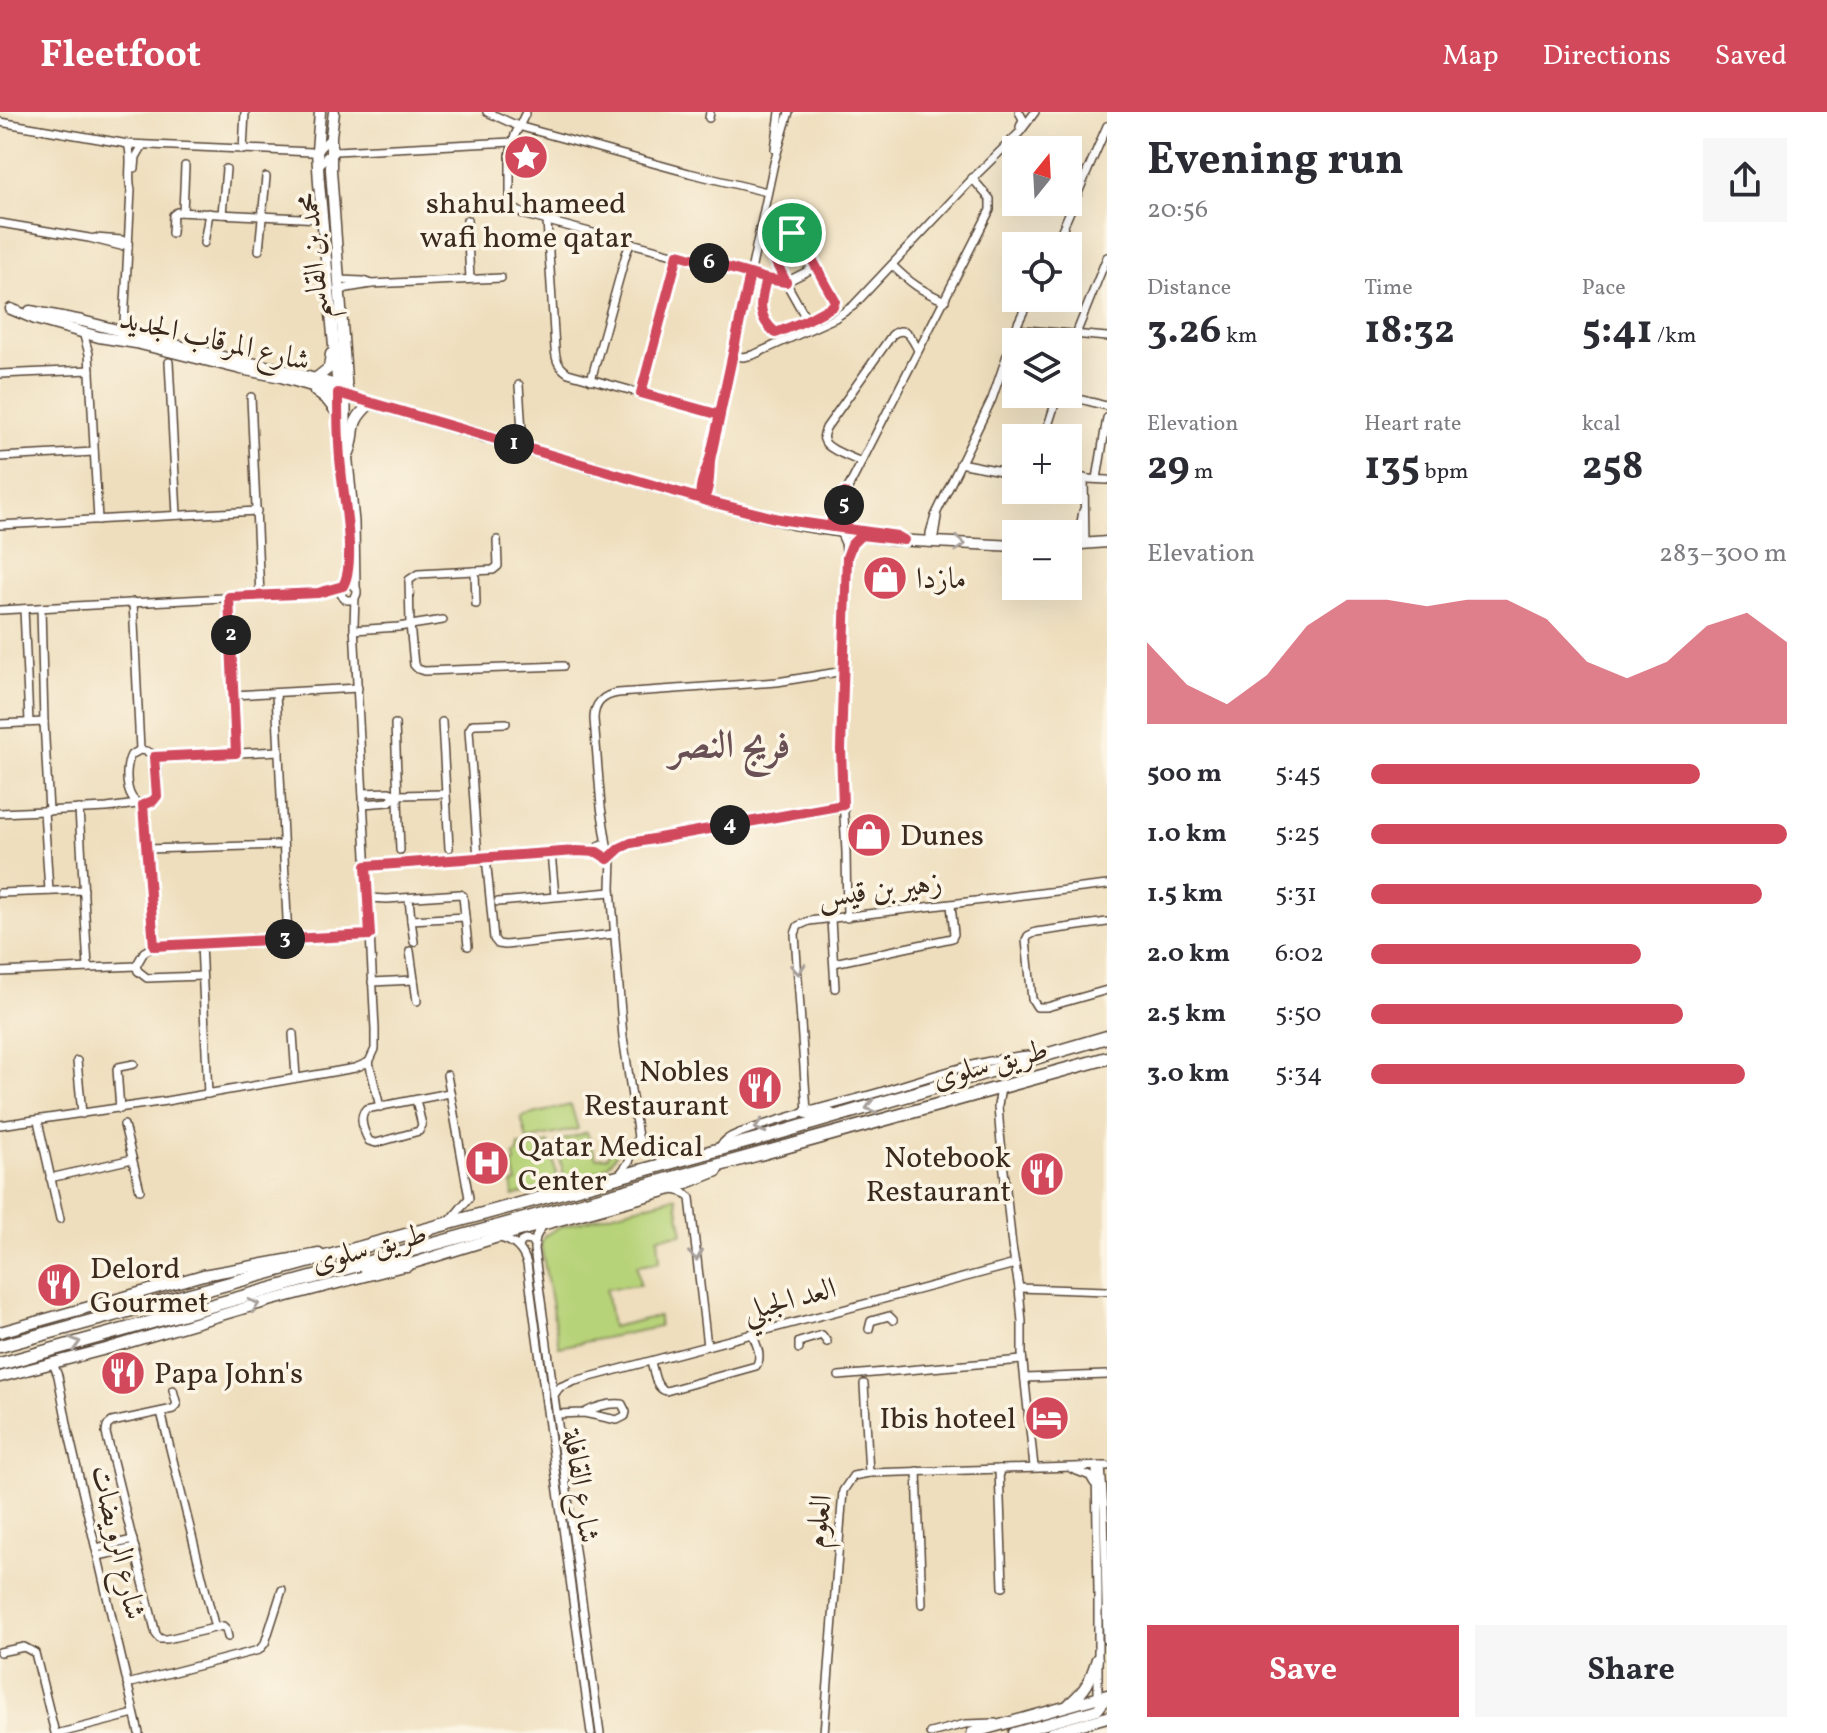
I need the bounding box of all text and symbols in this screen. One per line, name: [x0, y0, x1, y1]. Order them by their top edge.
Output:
text: Fleetfoot: [40, 30, 201, 83]
text: Map: [1443, 37, 1499, 76]
text: Directions: [1543, 37, 1671, 76]
text: Saved: [1715, 37, 1787, 76]
text: Evening run: [1147, 131, 1404, 192]
place icon: shahul hameed wafi home qatar: [502, 133, 550, 181]
north arrow: [1002, 136, 1082, 216]
map controls: [1002, 136, 1082, 600]
button: share: [1703, 138, 1787, 222]
place label: shahul hameed wafi home qatar: [420, 184, 632, 260]
street label: محمد بن القاسم: [289, 190, 347, 321]
text: 20:56: [1147, 192, 1208, 228]
pin: [758, 199, 826, 267]
icon: arrive: [770, 211, 814, 255]
button: locate: [1002, 232, 1082, 312]
pin: 6: [689, 243, 729, 283]
text: 6: [703, 247, 715, 278]
text: Distance: [1147, 273, 1231, 304]
text: Time: [1364, 273, 1413, 304]
text: Pace: [1582, 273, 1626, 304]
street label: شارع المرقاب الجديد: [115, 299, 314, 385]
text: 3.26: [1147, 304, 1222, 360]
text: 18:32: [1364, 304, 1455, 360]
text: 5:41: [1582, 304, 1653, 360]
text: km: [1222, 321, 1257, 352]
text: /km: [1653, 321, 1696, 352]
button: layers: [1002, 328, 1082, 408]
text: Elevation: [1147, 409, 1238, 440]
text: Heart rate: [1364, 409, 1461, 440]
text: kcal: [1582, 409, 1621, 440]
pin: 1: [494, 424, 534, 464]
button: +: [1002, 424, 1082, 504]
text: 1: [510, 428, 518, 459]
text: 29: [1147, 440, 1190, 496]
text: 135: [1364, 440, 1420, 496]
text: 258: [1582, 440, 1644, 496]
text: m: [1190, 457, 1214, 488]
text: bpm: [1420, 457, 1469, 488]
pin: 5: [824, 485, 864, 525]
text: 5: [839, 489, 849, 520]
button: −: [1002, 520, 1082, 600]
one-way arrow: [954, 535, 967, 552]
text: Elevation: [1147, 536, 1255, 572]
text: 283–300 m: [1659, 536, 1787, 572]
shop icon: مازدا: [861, 554, 909, 602]
place label: مازدا: [916, 559, 967, 601]
pin: 2: [211, 615, 251, 655]
text: 2: [225, 619, 237, 650]
district label: فريج النصر: [666, 721, 791, 777]
text: 500 m: [1147, 756, 1222, 792]
text: 5:45: [1275, 756, 1321, 792]
pin: 4: [710, 805, 750, 845]
text: 4: [723, 809, 737, 840]
shop icon: Dunes: [845, 811, 893, 859]
place label: Dunes: [900, 816, 984, 858]
text: 1.0 km: [1147, 816, 1227, 852]
text: 5:25: [1275, 816, 1320, 852]
street label: زهير بن قيس: [816, 863, 945, 919]
text: 1.5 km: [1147, 876, 1223, 912]
text: 5:31: [1275, 876, 1317, 912]
pin: 3: [265, 919, 305, 959]
text: 3: [279, 923, 291, 954]
text: 2.0 km: [1147, 936, 1230, 972]
text: 6:02: [1275, 936, 1324, 972]
one-way arrow: [789, 963, 806, 976]
text: 2.5 km: [1147, 996, 1226, 1032]
text: 5:50: [1275, 996, 1321, 1032]
street label: طريق سلوى: [928, 1029, 1053, 1100]
place label: Nobles Restaurant: [584, 1052, 729, 1128]
text: 3.0 km: [1147, 1056, 1230, 1092]
text: 5:34: [1275, 1056, 1323, 1092]
restaurant icon: Nobles Restaurant: [736, 1064, 784, 1112]
one-way arrow: [865, 1098, 878, 1114]
one-way arrow: [753, 1118, 767, 1134]
place label: Qatar Medical Center: [518, 1127, 703, 1203]
place label: Notebook Restaurant: [866, 1138, 1011, 1214]
hospital icon: Qatar Medical Center: [463, 1139, 511, 1187]
restaurant icon: Notebook Restaurant: [1018, 1150, 1066, 1198]
street label: طريق سلوى: [307, 1213, 432, 1284]
place label: Delord Gourmet: [90, 1249, 209, 1325]
one-way arrow: [688, 1249, 705, 1262]
restaurant icon: Delord Gourmet: [35, 1261, 83, 1309]
street label: العد الجبلي: [738, 1268, 843, 1339]
one-way arrow: [246, 1298, 260, 1314]
one-way arrow: [68, 1335, 82, 1352]
restaurant icon: Papa John's: [99, 1349, 147, 1397]
place label: Papa John's: [154, 1354, 303, 1396]
hotel icon: Ibis hoteel: [1023, 1394, 1071, 1442]
place label: Ibis hoteel: [880, 1399, 1016, 1441]
street label: شارع القافلة: [549, 1425, 609, 1546]
street label: شارع الرويضات: [77, 1461, 155, 1624]
street label: العلوم: [796, 1492, 847, 1551]
button: Save: [1147, 1625, 1459, 1717]
button: Share: [1475, 1625, 1787, 1717]

